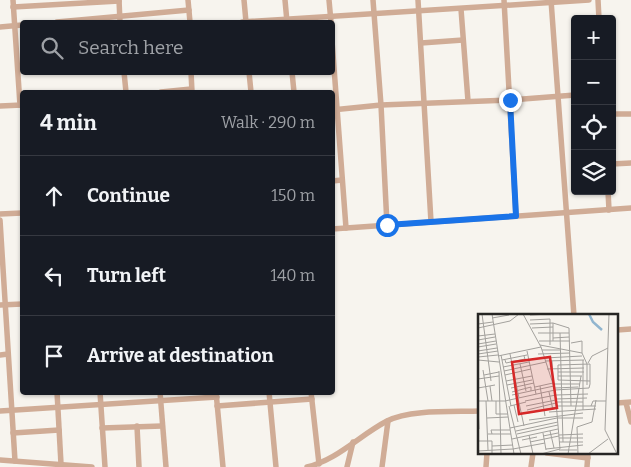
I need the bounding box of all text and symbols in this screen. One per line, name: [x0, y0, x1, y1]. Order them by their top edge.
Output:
map controls: [571, 15, 616, 195]
button: +: [571, 15, 616, 60]
search box: [20, 20, 335, 75]
icon: search: [38, 34, 66, 62]
text: Search here: [78, 36, 183, 59]
button: −: [571, 60, 616, 105]
route end: [499, 89, 522, 112]
button: locate: [571, 105, 616, 150]
text: 4 min: [40, 110, 97, 136]
text: Walk · 290 m: [221, 113, 315, 132]
button: layers: [571, 150, 616, 195]
icon: ahead: [40, 182, 68, 210]
text: Continue: [87, 184, 170, 207]
text: 150 m: [271, 186, 315, 205]
route start: [376, 214, 399, 237]
icon: left: [40, 262, 68, 290]
text: Turn left: [87, 264, 166, 287]
text: 140 m: [270, 266, 315, 285]
inset map: [478, 314, 618, 454]
icon: arrive: [40, 342, 68, 370]
text: Arrive at destination: [87, 344, 274, 367]

